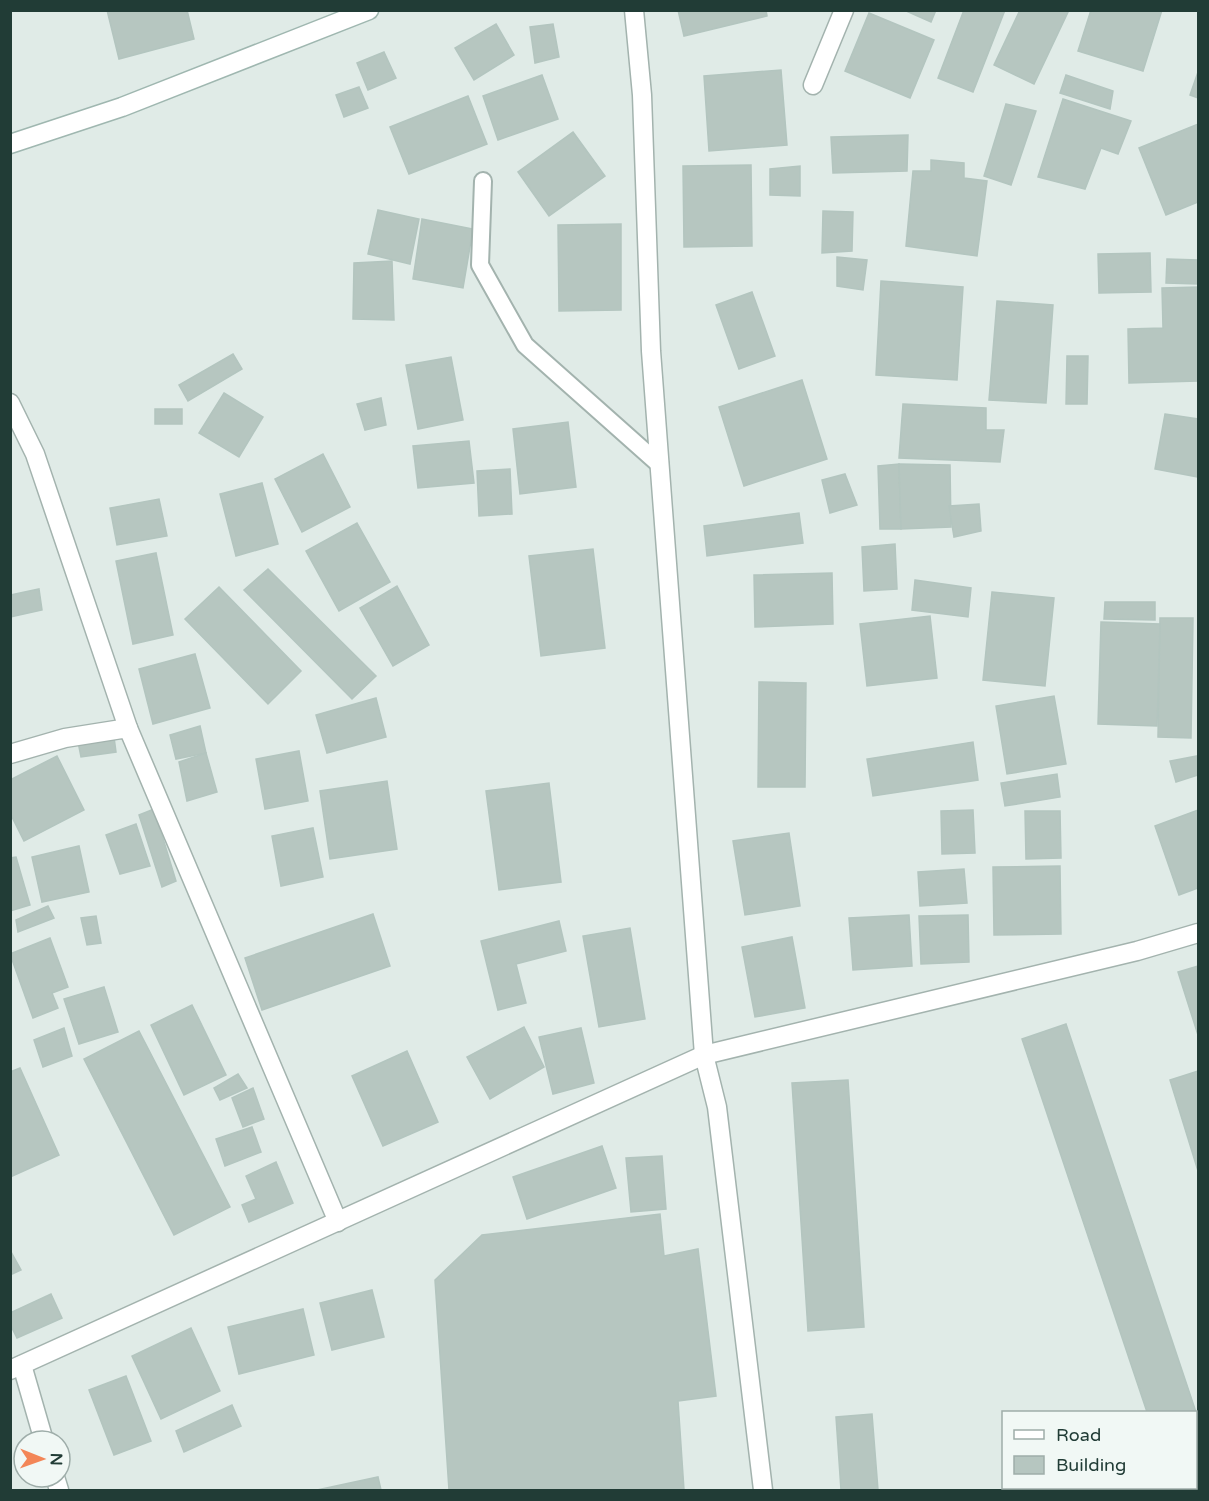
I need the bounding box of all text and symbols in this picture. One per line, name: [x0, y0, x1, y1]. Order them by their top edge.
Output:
legend: [1002, 1411, 1197, 1489]
text: Road: [1056, 1424, 1101, 1446]
north arrow: [12, 1429, 72, 1489]
text: N: [46, 1453, 66, 1466]
text: Building: [1056, 1454, 1126, 1476]

